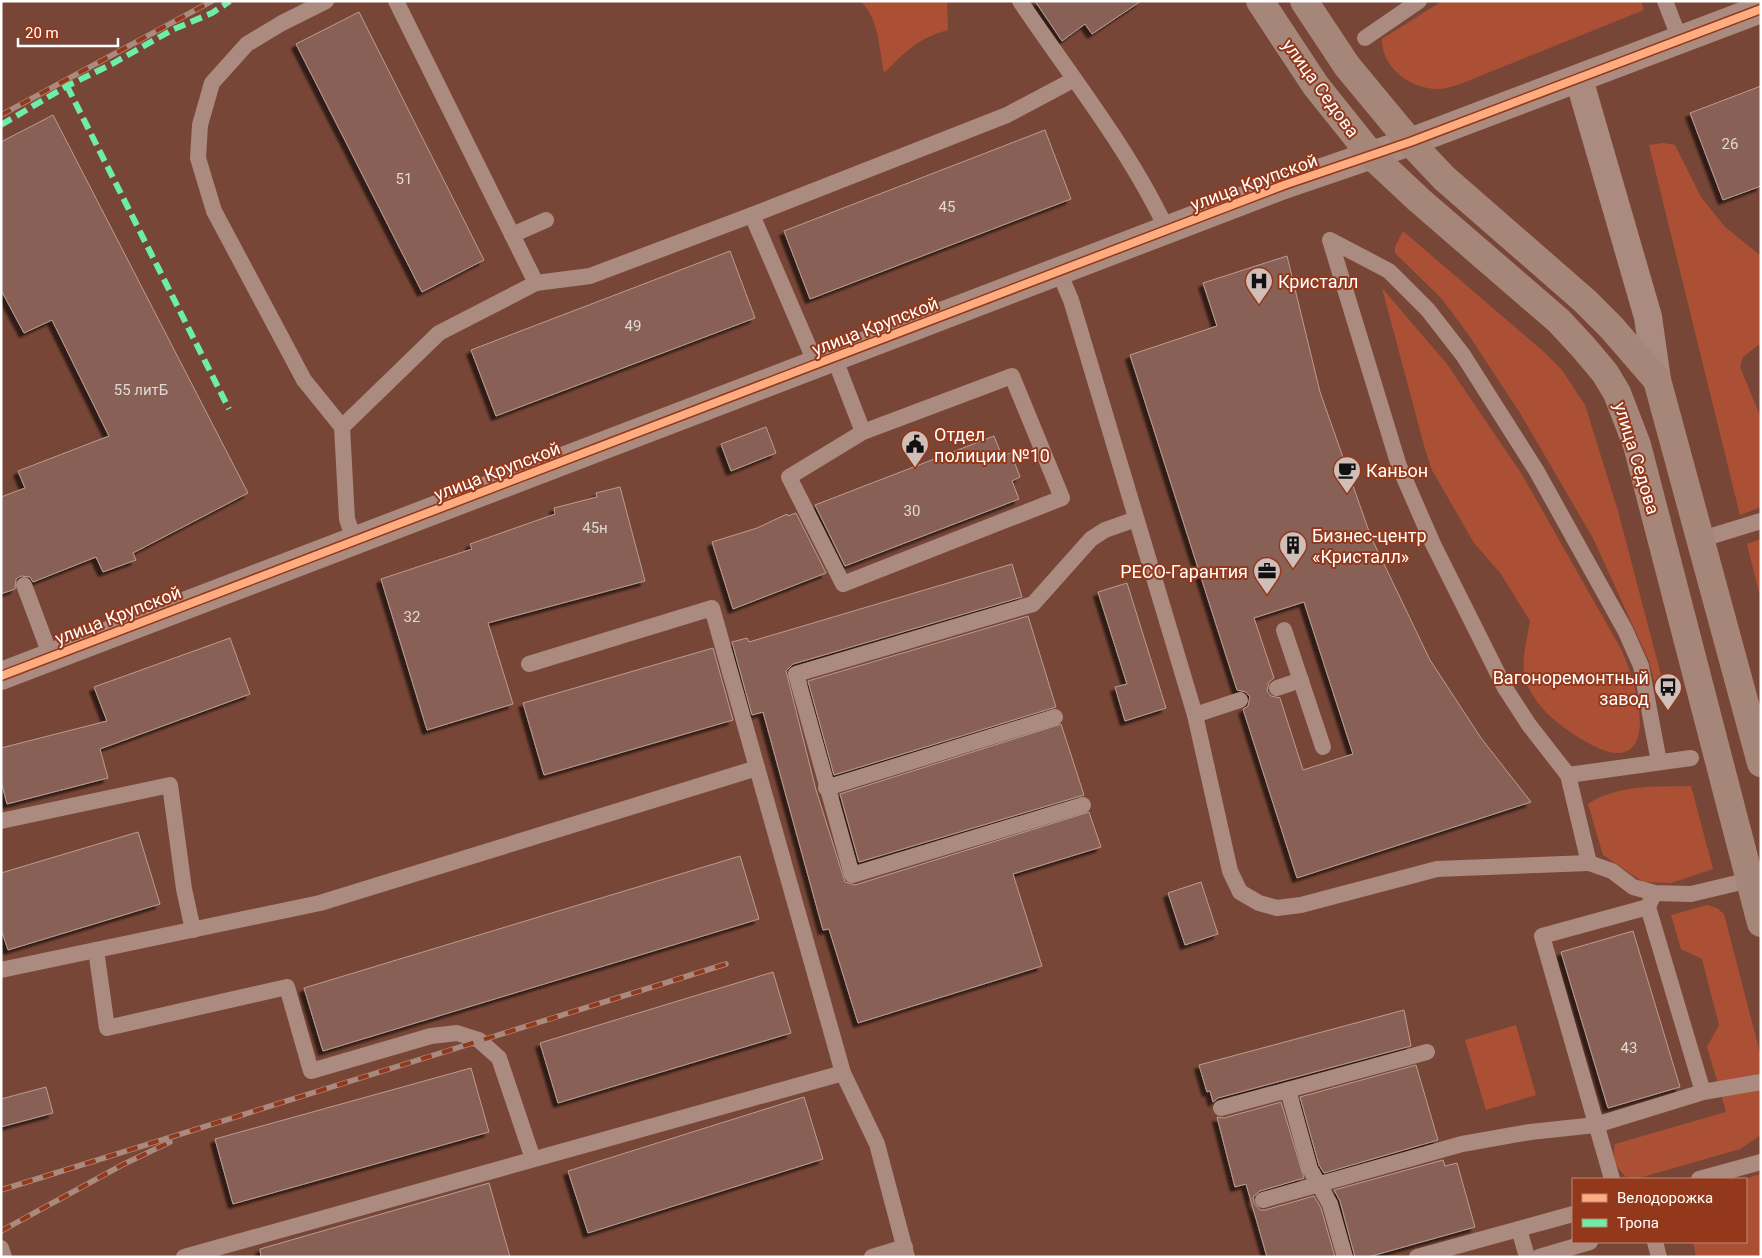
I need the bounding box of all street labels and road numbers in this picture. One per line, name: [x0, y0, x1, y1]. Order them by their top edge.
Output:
street label: улица Седова: [1278, 35, 1364, 141]
street label: улица Крупской: [1188, 149, 1320, 215]
street label: улица Крупской: [809, 292, 941, 360]
street label: улица Седова: [1610, 399, 1664, 517]
street label: улица Крупской: [431, 437, 563, 505]
street label: улица Крупской: [52, 581, 184, 649]

